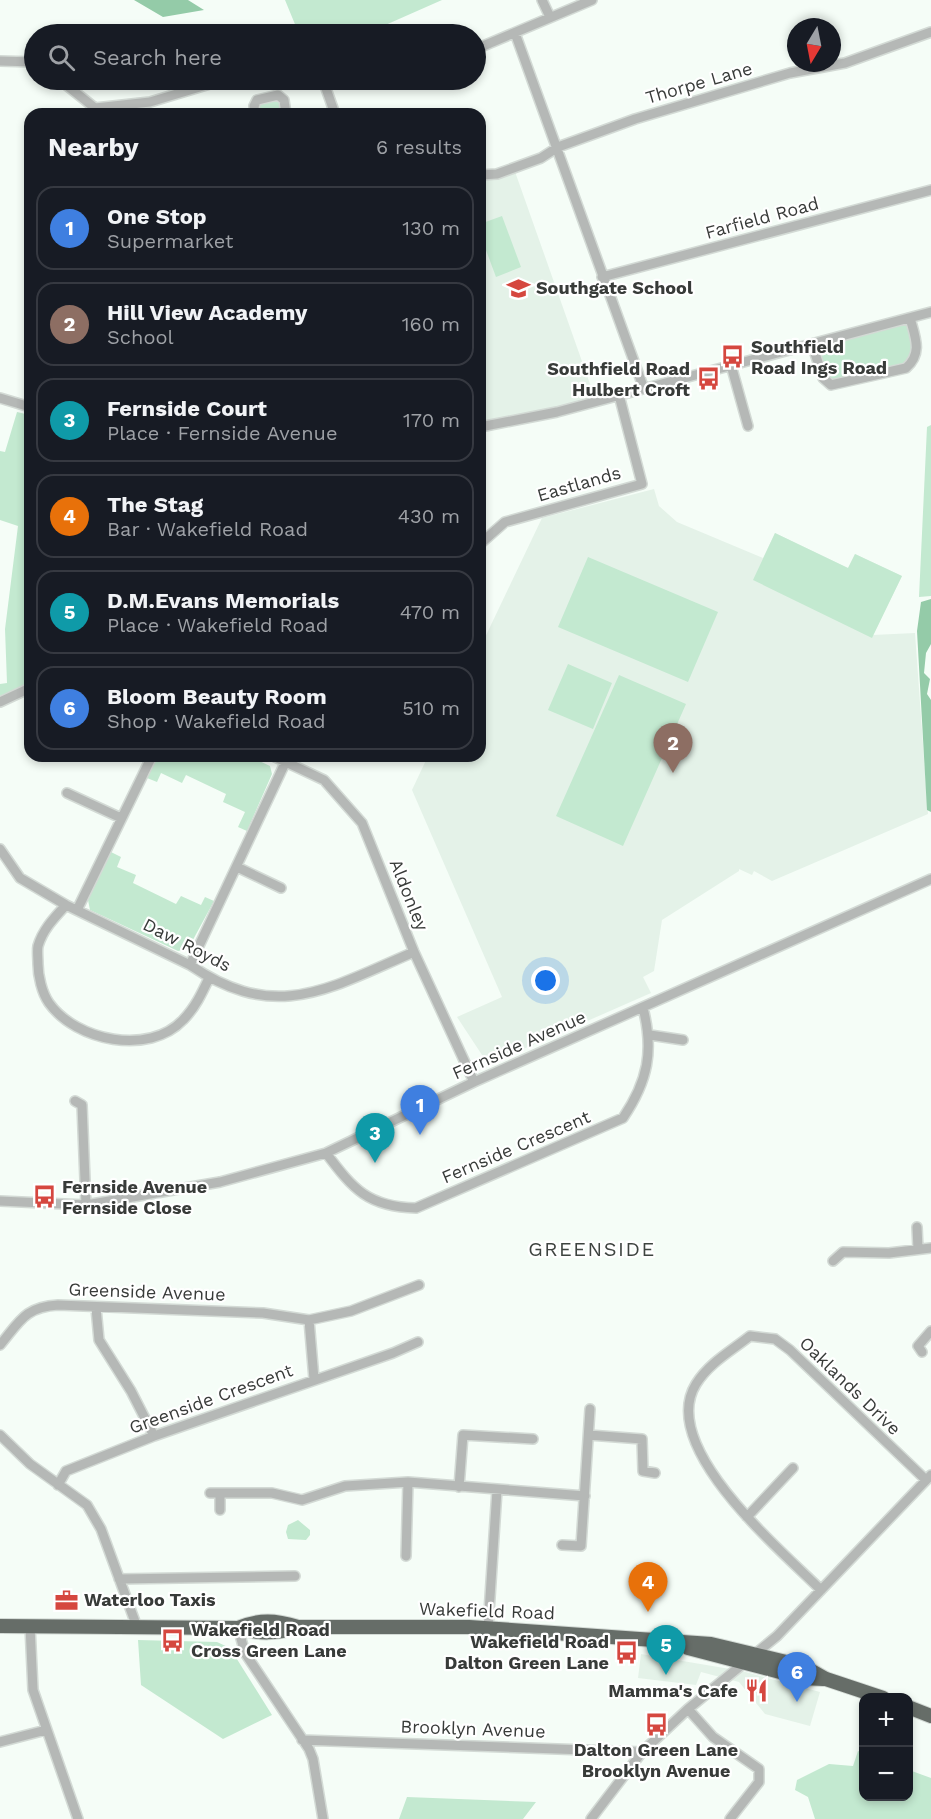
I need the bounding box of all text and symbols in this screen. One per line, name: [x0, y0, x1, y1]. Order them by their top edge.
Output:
north arrow: [787, 18, 841, 72]
search box: [24, 24, 486, 90]
icon: search: [45, 41, 78, 74]
text: Search here: [93, 45, 222, 70]
street label: Thorpe Lane: [643, 57, 755, 108]
text: Nearby: [48, 132, 139, 162]
text: 6 results: [376, 135, 462, 159]
street label: Farfield Road: [703, 192, 821, 243]
text: One Stop: [107, 204, 207, 229]
text: 1: [65, 216, 74, 240]
text: 130 m: [402, 216, 460, 240]
text: Supermarket: [107, 229, 233, 253]
school or university icon: Southgate School: [505, 275, 531, 301]
place label: Southgate School: [536, 277, 693, 298]
text: Hill View Academy: [107, 300, 307, 325]
text: 2: [64, 312, 75, 336]
text: 160 m: [402, 312, 460, 336]
text: School: [107, 325, 174, 349]
place label: Southfield Road Ings Road: [751, 336, 887, 378]
bus stop icon: Southfield Road Ings Road: [720, 344, 746, 370]
place label: Southfield Road Hulbert Croft: [547, 358, 690, 400]
bus stop icon: Southfield Road Hulbert Croft: [695, 366, 721, 392]
text: Fernside Court: [107, 396, 267, 421]
text: 3: [64, 408, 75, 432]
text: 170 m: [403, 408, 460, 432]
text: Place · Fernside Avenue: [107, 421, 337, 445]
street label: Eastlands: [534, 462, 623, 506]
text: The Stag: [107, 492, 203, 517]
text: 4: [63, 504, 76, 528]
text: 430 m: [398, 504, 460, 528]
text: Bar · Wakefield Road: [107, 517, 308, 541]
text: D.M.Evans Memorials: [107, 588, 339, 613]
text: 5: [64, 600, 75, 624]
text: 470 m: [400, 600, 460, 624]
text: Place · Wakefield Road: [107, 613, 328, 637]
text: Bloom Beauty Room: [107, 684, 327, 709]
text: 6: [63, 696, 76, 720]
text: 510 m: [402, 696, 460, 720]
text: Shop · Wakefield Road: [107, 709, 326, 733]
pin: 2: [654, 724, 692, 773]
street label: Aldonley: [386, 856, 434, 934]
street label: Daw Royds: [140, 913, 235, 976]
your location: [531, 966, 560, 995]
street label: Fernside Avenue: [449, 1006, 589, 1083]
pin: 1: [400, 1086, 440, 1135]
street label: Fernside Crescent: [438, 1106, 594, 1187]
pin: 3: [356, 1114, 394, 1163]
place label: Fernside Avenue Fernside Close: [62, 1176, 207, 1218]
bus stop icon: Fernside Avenue Fernside Close: [31, 1184, 57, 1210]
district label: GREENSIDE: [528, 1237, 656, 1261]
street label: Greenside Avenue: [68, 1278, 226, 1305]
street label: Oaklands Drive: [795, 1332, 905, 1439]
street label: Greenside Crescent: [126, 1359, 296, 1438]
pin: 4: [628, 1562, 668, 1612]
office icon: Waterloo Taxis: [53, 1587, 79, 1613]
place label: Waterloo Taxis: [84, 1589, 216, 1610]
street label: Wakefield Road: [419, 1598, 555, 1623]
place label: Wakefield Road Cross Green Lane: [191, 1619, 347, 1661]
pin: 5: [646, 1626, 686, 1675]
bus stop icon: Wakefield Road Cross Green Lane: [160, 1627, 186, 1653]
place label: Wakefield Road Dalton Green Lane: [445, 1631, 609, 1673]
bus stop icon: Wakefield Road Dalton Green Lane: [614, 1639, 640, 1665]
pin: 6: [778, 1652, 816, 1702]
restaurant icon: Mamma's Cafe: [743, 1678, 769, 1704]
place label: Mamma's Cafe: [608, 1680, 738, 1701]
map controls: [859, 1693, 913, 1801]
button: +: [859, 1693, 913, 1747]
bus stop icon: Dalton Green Lane Brooklyn Avenue: [643, 1711, 669, 1737]
street label: Brooklyn Avenue: [400, 1715, 546, 1742]
place label: Dalton Green Lane Brooklyn Avenue: [574, 1739, 738, 1781]
button: −: [859, 1747, 913, 1801]

